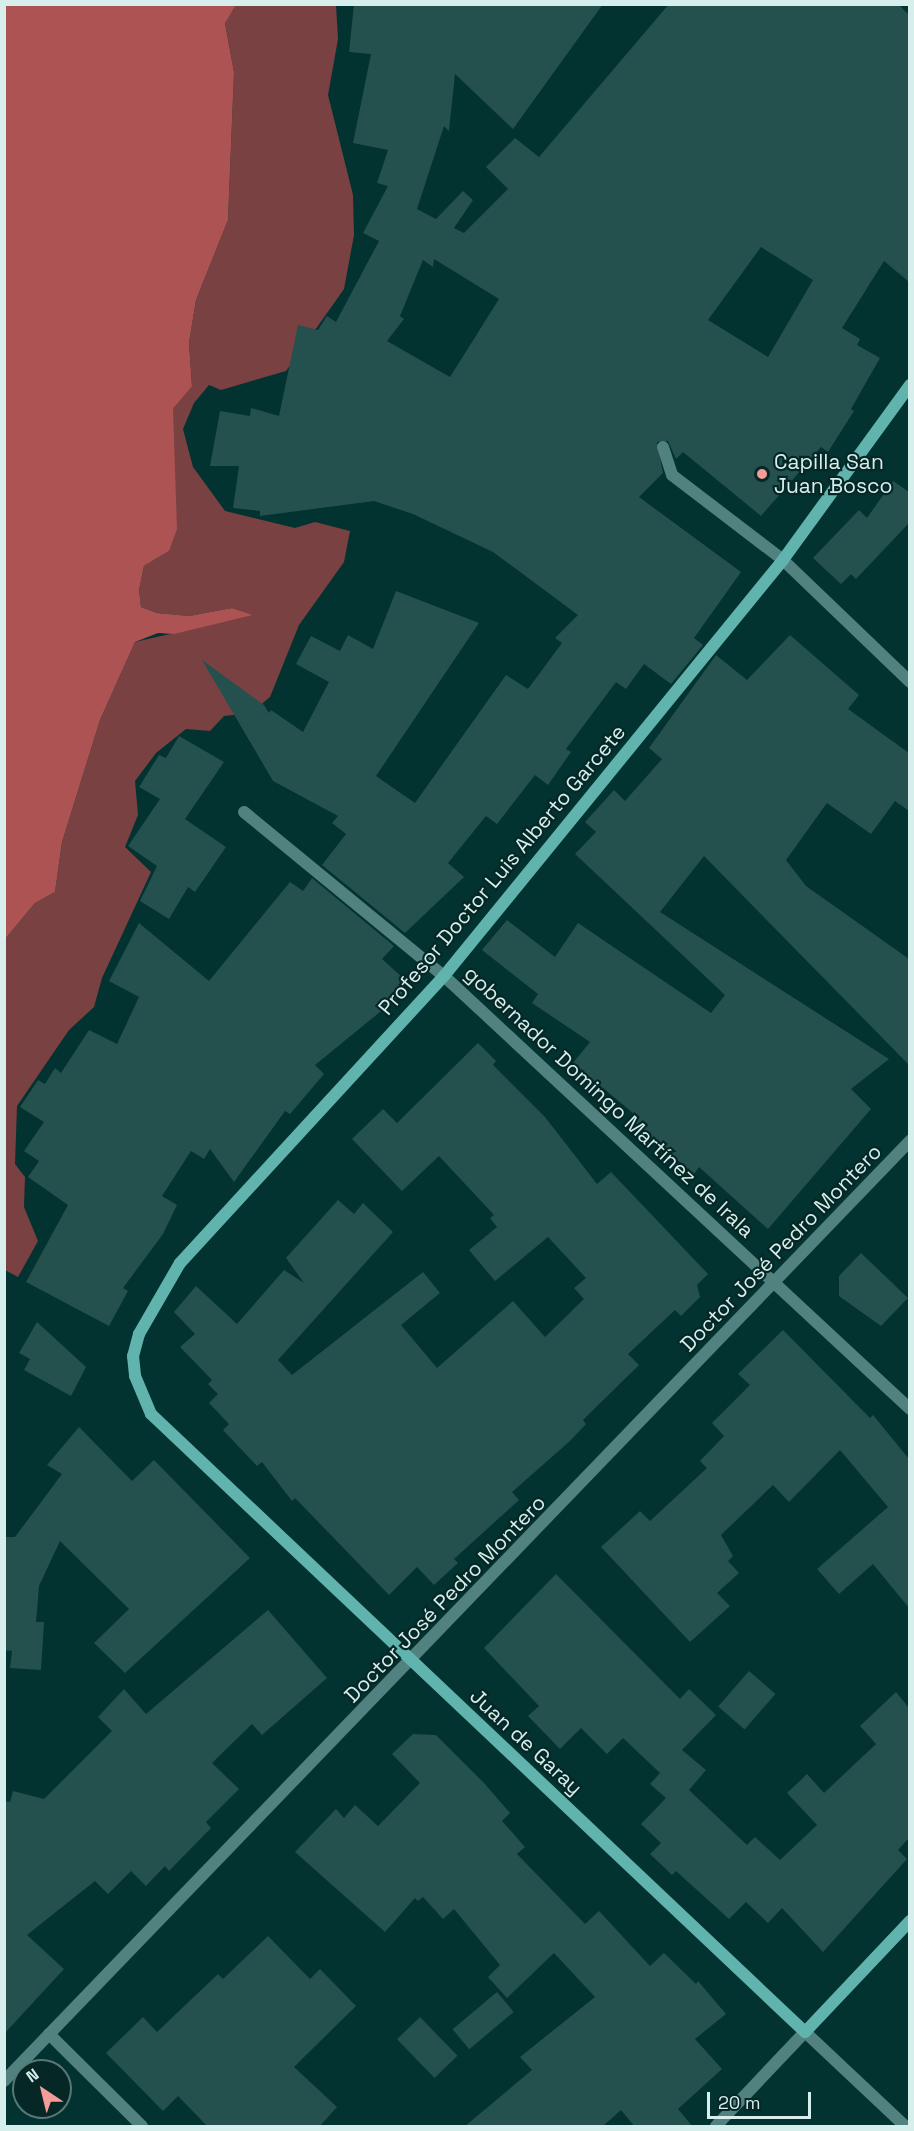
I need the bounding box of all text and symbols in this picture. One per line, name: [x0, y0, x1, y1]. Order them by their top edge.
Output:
place label: Capilla San Juan Bosco: [774, 449, 893, 499]
marker: Capilla San Juan Bosco: [755, 467, 769, 481]
street label: Profesor Doctor Luis Alberto Garcete: [373, 720, 631, 1020]
street label: gobernador Domingo Martínez de Irala: [459, 961, 759, 1243]
street label: Doctor José Pedro Montero: [675, 1139, 887, 1357]
street label: Doctor José Pedro Montero: [339, 1490, 551, 1708]
street label: Juan de Garay: [465, 1683, 587, 1801]
north arrow: [12, 2059, 72, 2119]
text: N: [22, 2064, 43, 2087]
scale bar: [710, 2080, 814, 2118]
text: 20 m: [718, 2091, 761, 2114]

